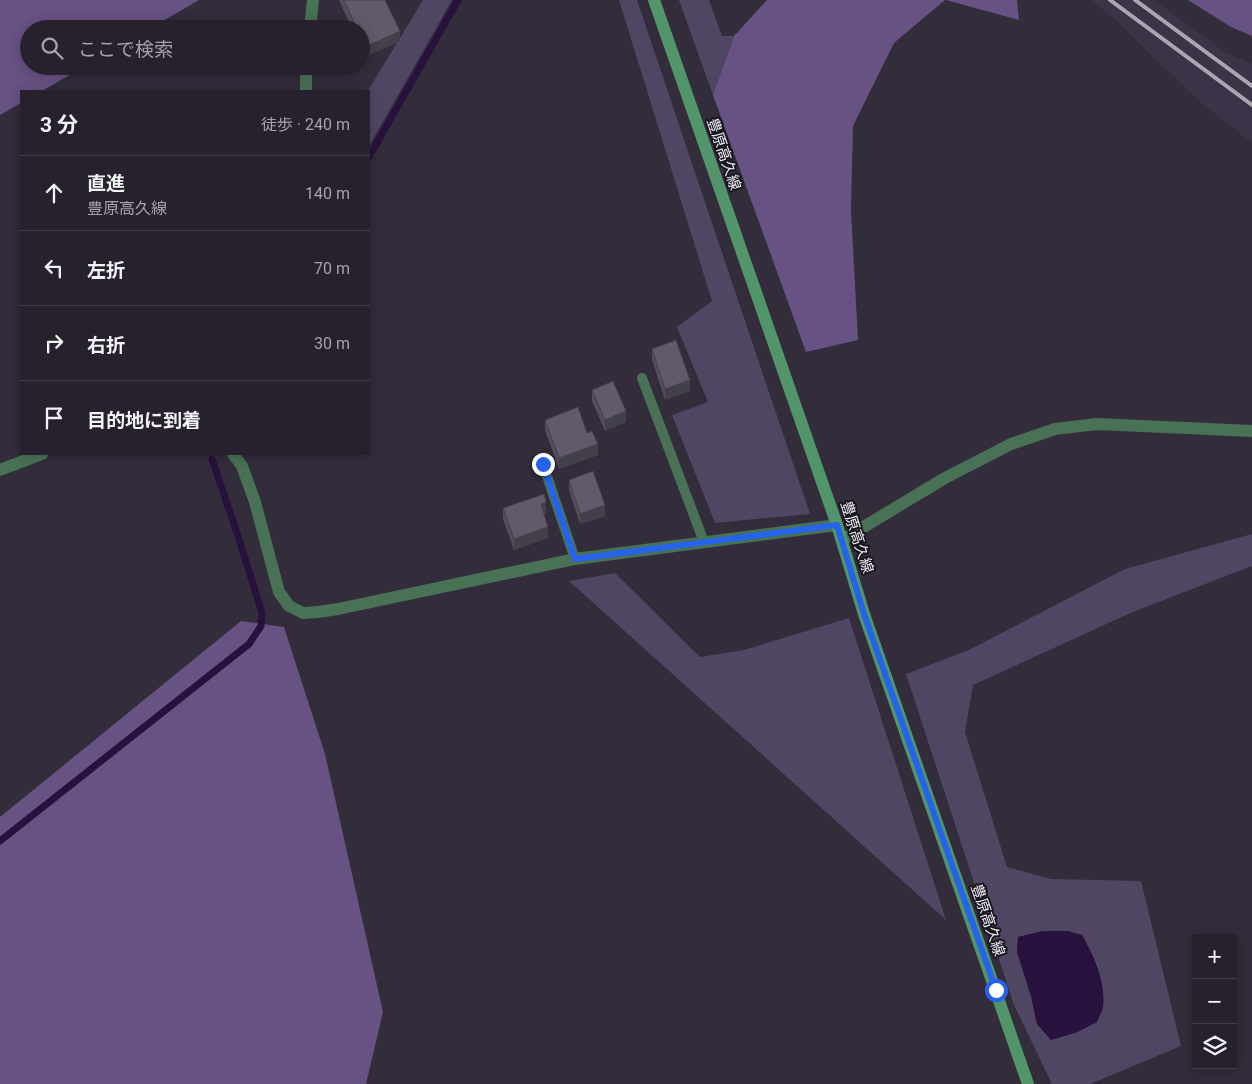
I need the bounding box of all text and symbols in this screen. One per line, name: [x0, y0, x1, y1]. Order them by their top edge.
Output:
search box: [20, 20, 370, 75]
icon: search: [38, 34, 66, 62]
text: ここで検索: [78, 38, 173, 61]
text: 3 分: [40, 113, 78, 137]
text: 徒歩 · 240 m: [261, 115, 350, 134]
street label: 豊原高久線: [703, 116, 745, 192]
text: 直進: [87, 172, 125, 195]
icon: ahead: [40, 179, 68, 207]
text: 140 m: [305, 184, 350, 203]
text: 豊原高久線: [87, 199, 167, 218]
icon: left: [40, 254, 68, 282]
text: 左折: [87, 259, 125, 282]
text: 70 m: [314, 259, 350, 278]
icon: right: [40, 329, 68, 357]
text: 右折: [87, 334, 125, 357]
text: 30 m: [314, 334, 350, 353]
icon: arrive: [40, 404, 68, 432]
text: 目的地に到着: [87, 409, 201, 432]
route end: [532, 453, 555, 476]
street label: 豊原高久線: [837, 499, 877, 575]
street label: 豊原高久線: [967, 882, 1009, 958]
map controls: [1192, 934, 1237, 1069]
button: +: [1192, 934, 1237, 979]
route start: [985, 979, 1008, 1002]
button: −: [1192, 979, 1237, 1024]
button: layers: [1192, 1024, 1237, 1069]

